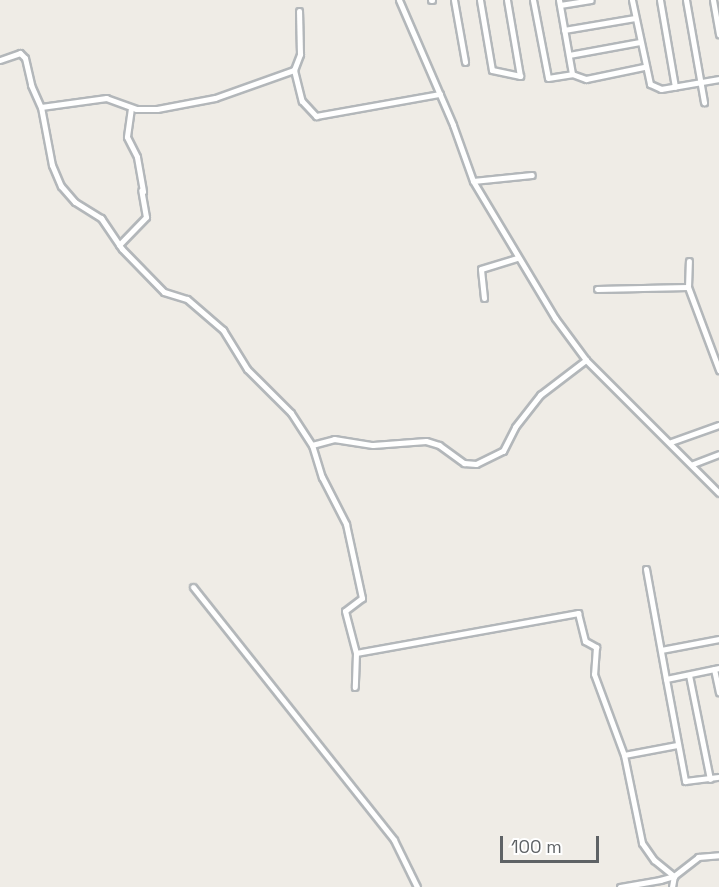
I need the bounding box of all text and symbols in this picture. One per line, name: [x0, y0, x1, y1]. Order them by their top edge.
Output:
scale bar: [503, 824, 602, 862]
text: 100 m: [511, 835, 562, 858]

